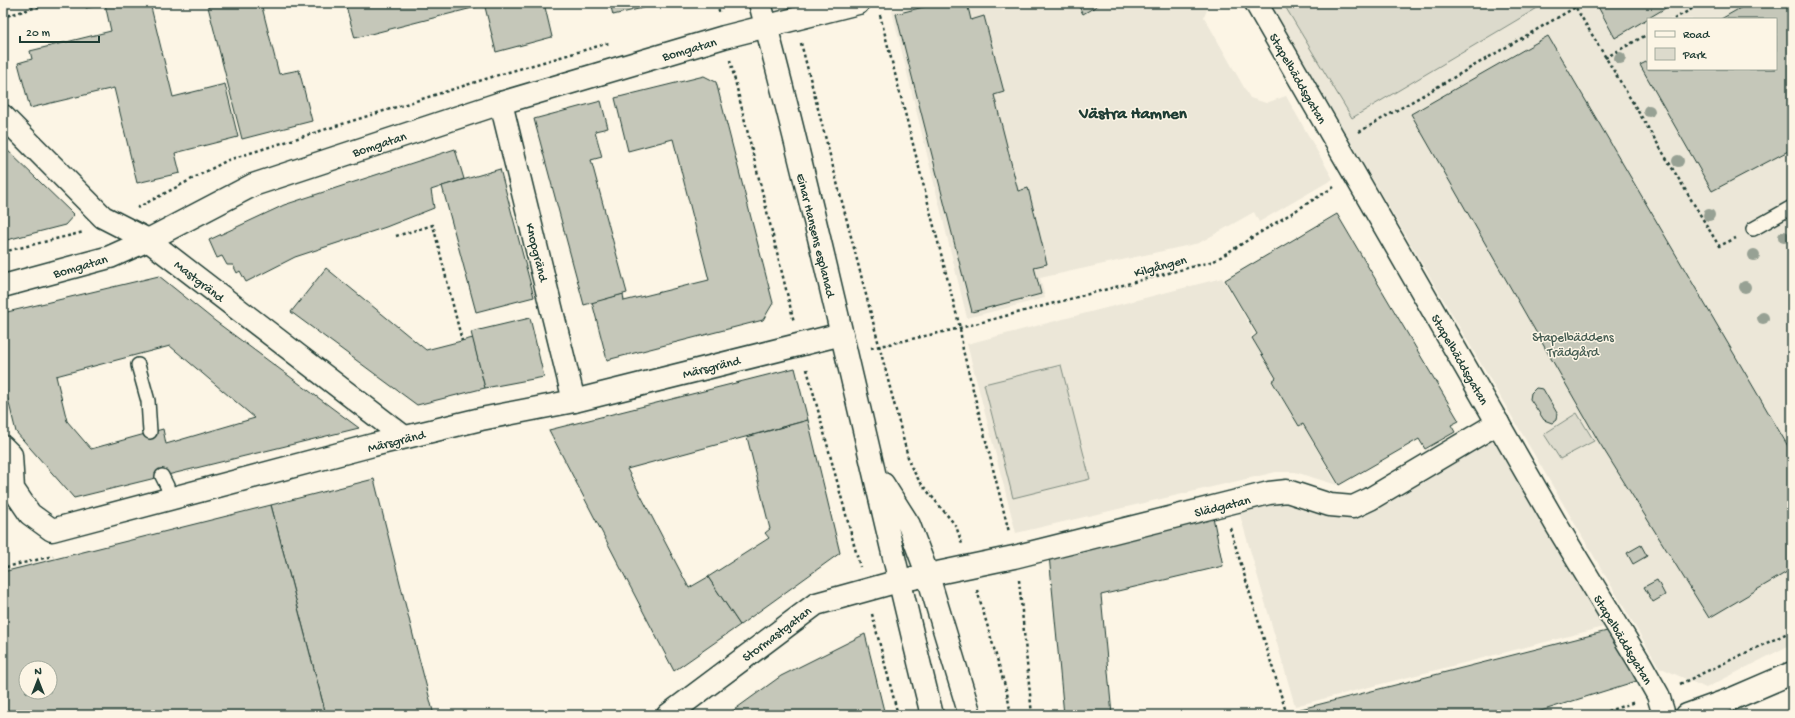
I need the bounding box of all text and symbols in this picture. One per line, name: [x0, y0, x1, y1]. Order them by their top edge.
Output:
scale bar: [20, 18, 99, 44]
legend: [1647, 18, 1777, 70]
text: 20 m: [26, 27, 51, 41]
text: Road: [1683, 29, 1710, 43]
street label: Stapelbäddsgatan: [1265, 31, 1329, 128]
street label: Bomgatan: [660, 35, 719, 66]
text: Park: [1682, 49, 1708, 63]
district label: Västra Hamnen: [1078, 105, 1188, 125]
street label: Bomgatan: [350, 129, 409, 161]
street label: Einar Hansens esplanad: [792, 172, 838, 301]
street label: Knopgränd: [521, 222, 550, 285]
street label: Bomgatan: [51, 252, 110, 283]
street label: Kilgången: [1133, 253, 1189, 282]
street label: Mastgränd: [170, 258, 228, 307]
street label: Stapelbäddsgatan: [1427, 312, 1491, 409]
park label: Stapelbäddens Trädgård: [1532, 331, 1615, 361]
street label: Märsgränd: [681, 354, 743, 383]
street label: Märsgränd: [366, 428, 428, 457]
street label: Slädgatan: [1193, 493, 1253, 522]
street label: Stapelbäddsgatan: [1589, 593, 1655, 689]
street label: Stormastgatan: [740, 604, 816, 666]
north arrow: [18, 660, 58, 700]
text: N: [34, 666, 42, 678]

